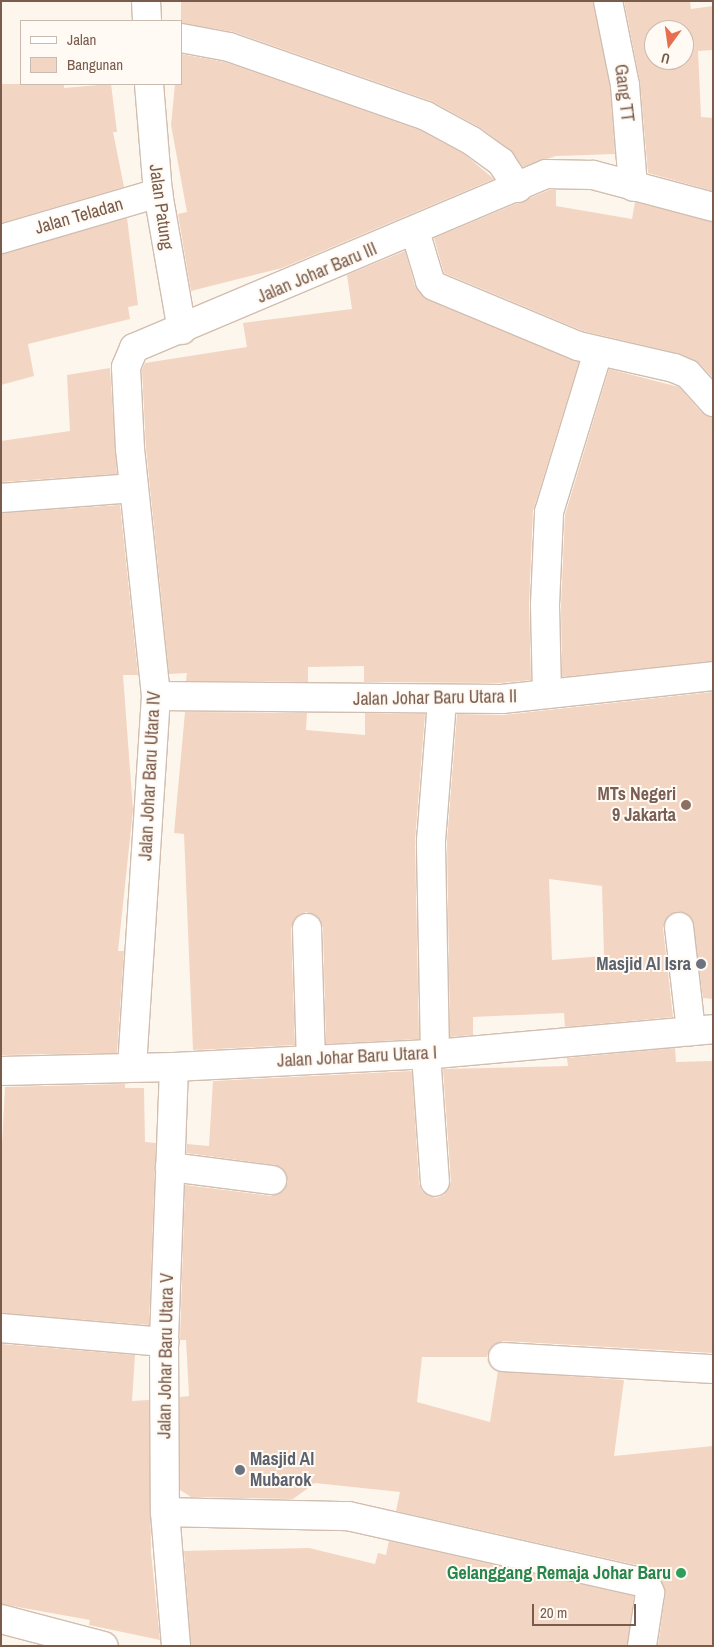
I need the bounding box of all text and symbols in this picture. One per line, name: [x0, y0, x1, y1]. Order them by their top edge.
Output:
legend: [20, 20, 182, 85]
north arrow: [644, 20, 694, 70]
text: Jalan: [67, 29, 96, 50]
text: U: [659, 49, 672, 68]
text: Bangunan: [67, 54, 123, 75]
street label: Gang TT: [610, 63, 638, 123]
street label: Jalan Patung: [144, 163, 178, 251]
street label: Jalan Teladan: [32, 193, 126, 239]
street label: Jalan Johar Baru III: [254, 238, 380, 308]
street label: Jalan Johar Baru Utara II: [353, 686, 517, 710]
street label: Jalan Johar Baru Utara IV: [135, 691, 165, 861]
place label: MTs Negeri 9 Jakarta: [598, 784, 676, 826]
marker: MTs Negeri 9 Jakarta: [680, 799, 692, 811]
place label: Masjid Al Isra: [596, 953, 691, 975]
marker: Masjid Al Isra: [695, 958, 707, 970]
street label: Jalan Johar Baru Utara I: [277, 1042, 437, 1072]
street label: Jalan Johar Baru Utara V: [154, 1273, 178, 1439]
place label: Masjid Al Mubarok: [250, 1449, 315, 1492]
marker: Masjid Al Mubarok: [234, 1464, 246, 1476]
place label: Gelanggang Remaja Johar Baru: [447, 1562, 671, 1584]
marker: Gelanggang Remaja Johar Baru: [675, 1567, 687, 1579]
scale bar: [534, 1594, 638, 1626]
text: 20 m: [540, 1602, 567, 1623]

